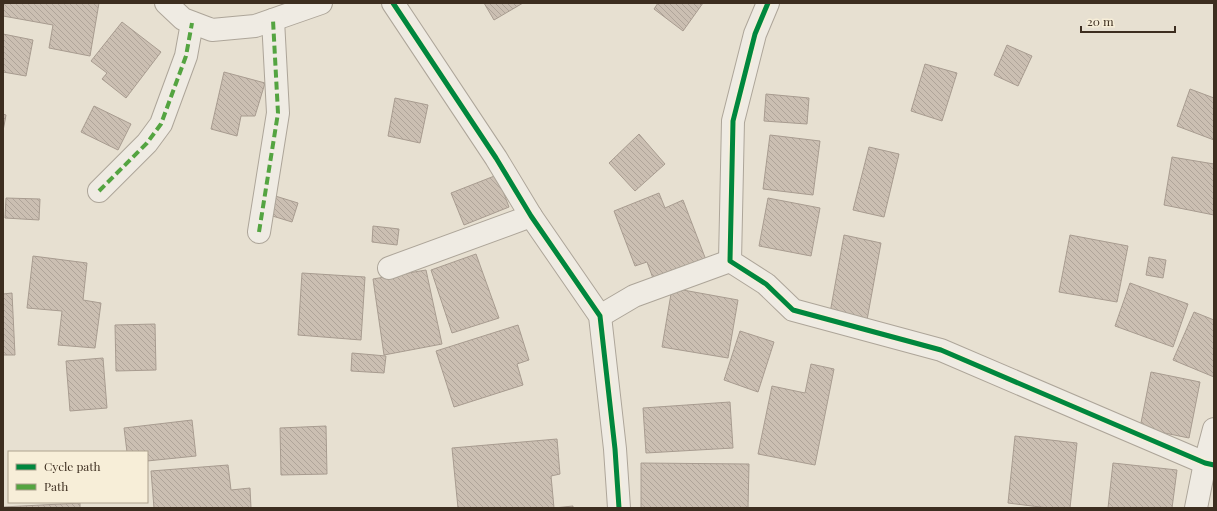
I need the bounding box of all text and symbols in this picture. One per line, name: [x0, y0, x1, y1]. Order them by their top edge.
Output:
scale bar: [1081, 8, 1175, 34]
text: 20 m: [1087, 13, 1114, 29]
legend: [8, 451, 148, 503]
text: Cycle path: [44, 458, 101, 474]
text: Path: [44, 478, 68, 494]

